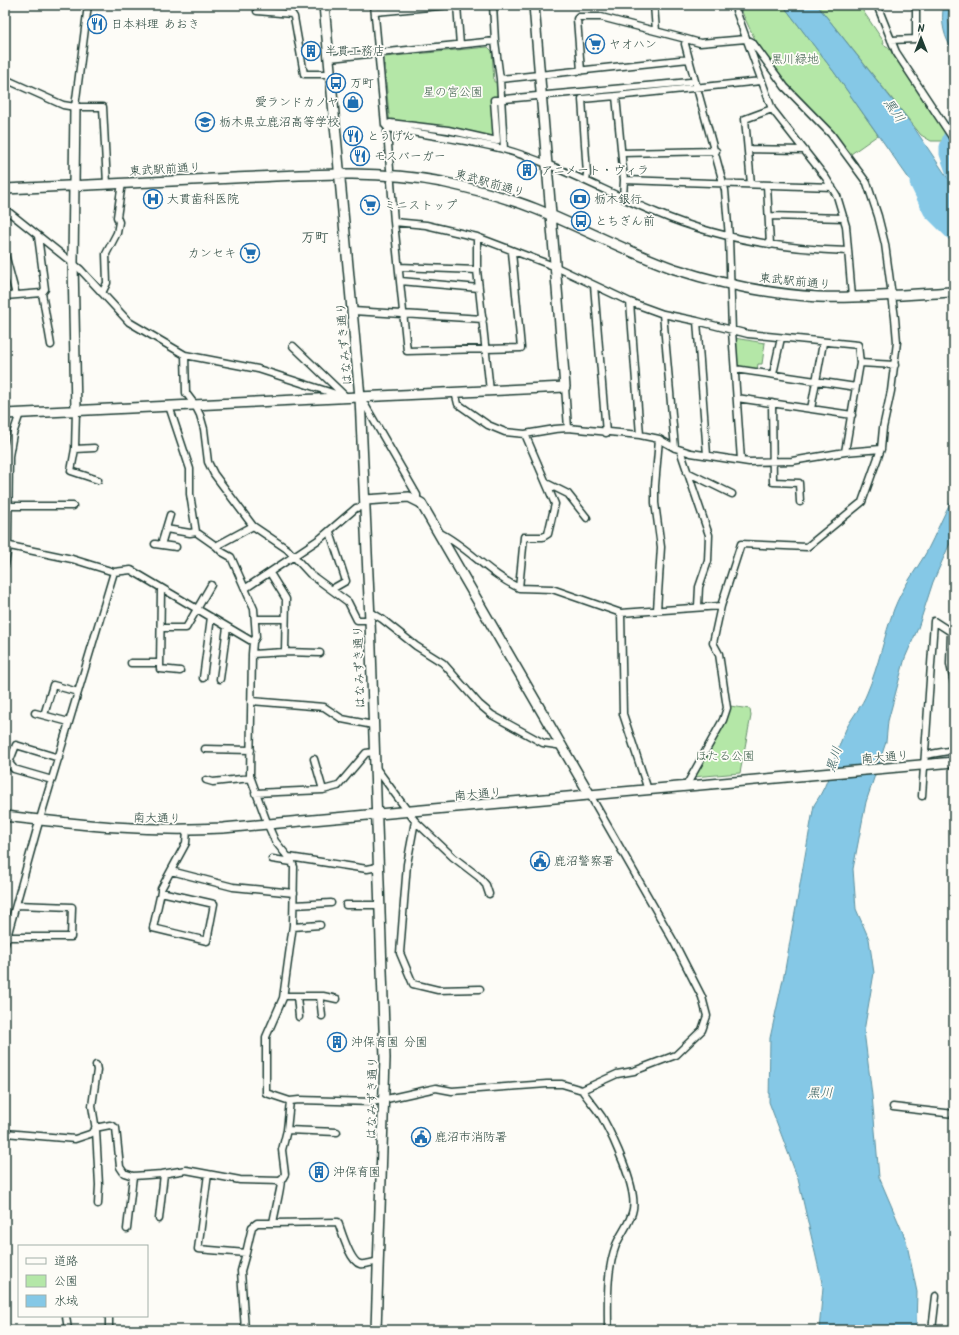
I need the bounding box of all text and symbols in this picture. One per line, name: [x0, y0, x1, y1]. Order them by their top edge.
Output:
restaurant icon: 日本料理 あおき: [86, 13, 108, 35]
place label: 日本料理 あおき: [111, 15, 200, 34]
north arrow: [901, 18, 941, 58]
text: N: [918, 20, 925, 38]
supermarket icon: ヤオハン: [584, 33, 606, 55]
place label: ヤオハン: [609, 35, 657, 54]
building icon: 半貫工務店: [300, 40, 322, 62]
place label: 半貫工務店: [325, 42, 385, 61]
park label: 黒川緑地: [771, 50, 819, 69]
bus stop icon: 万町: [325, 72, 347, 94]
place label: 万町: [350, 74, 374, 93]
park label: 星の宮公園: [423, 83, 483, 102]
shop icon: 愛ランドカノヤ: [342, 91, 364, 113]
place label: 愛ランドカノヤ: [255, 93, 339, 112]
water label: 黒川: [878, 94, 910, 127]
school or university icon: 栃木県立鹿沼高等学校: [194, 111, 216, 133]
place label: 栃木県立鹿沼高等学校: [219, 113, 339, 132]
restaurant icon: とうげん: [342, 125, 364, 147]
place label: とうげん: [367, 127, 415, 146]
restaurant icon: モスバーガー: [349, 145, 371, 167]
place label: モスバーガー: [374, 147, 446, 166]
street label: 東武駅前通り: [129, 158, 201, 181]
building icon: アニメート・ヴィラ: [516, 159, 538, 181]
place label: アニメート・ヴィラ: [541, 161, 649, 180]
street label: 東武駅前通り: [453, 164, 527, 203]
hospital icon: 大貫歯科医院: [142, 188, 164, 210]
bank icon: 栃木銀行: [569, 188, 591, 210]
place label: 大貫歯科医院: [167, 190, 239, 209]
place label: 栃木銀行: [594, 190, 642, 209]
supermarket icon: ミニストップ: [359, 194, 381, 216]
place label: ミニストップ: [384, 196, 457, 215]
bus stop icon: とちぎん前: [570, 210, 592, 232]
place label: とちぎん前: [595, 212, 655, 231]
district label: 万町: [301, 227, 329, 249]
supermarket icon: カンセキ: [239, 242, 261, 264]
place label: カンセキ: [188, 244, 236, 263]
street label: 東武駅前通り: [758, 268, 832, 295]
street label: はなみずき通り: [331, 302, 358, 386]
street label: はなみずき通り: [349, 625, 370, 709]
water label: 黒川: [820, 744, 848, 775]
street label: 南大通り: [860, 746, 910, 769]
park label: ほたる公園: [695, 747, 755, 766]
street label: 南大通り: [453, 783, 503, 806]
street label: 南大通り: [133, 809, 181, 828]
public building icon: 鹿沼警察署: [529, 850, 551, 872]
place label: 鹿沼警察署: [554, 852, 614, 871]
building icon: 沖保育園 分園: [326, 1031, 348, 1053]
place label: 沖保育園 分園: [351, 1033, 428, 1052]
street label: はなみずき通り: [362, 1056, 383, 1140]
water label: 黒川: [807, 1083, 833, 1104]
public building icon: 鹿沼市消防署: [410, 1126, 432, 1148]
place label: 鹿沼市消防署: [435, 1128, 507, 1147]
building icon: 沖保育園: [308, 1161, 330, 1183]
place label: 沖保育園: [333, 1163, 381, 1182]
legend: [18, 1245, 148, 1317]
text: 道路: [54, 1252, 78, 1271]
text: 公園: [54, 1272, 78, 1291]
text: 水域: [54, 1292, 78, 1311]

